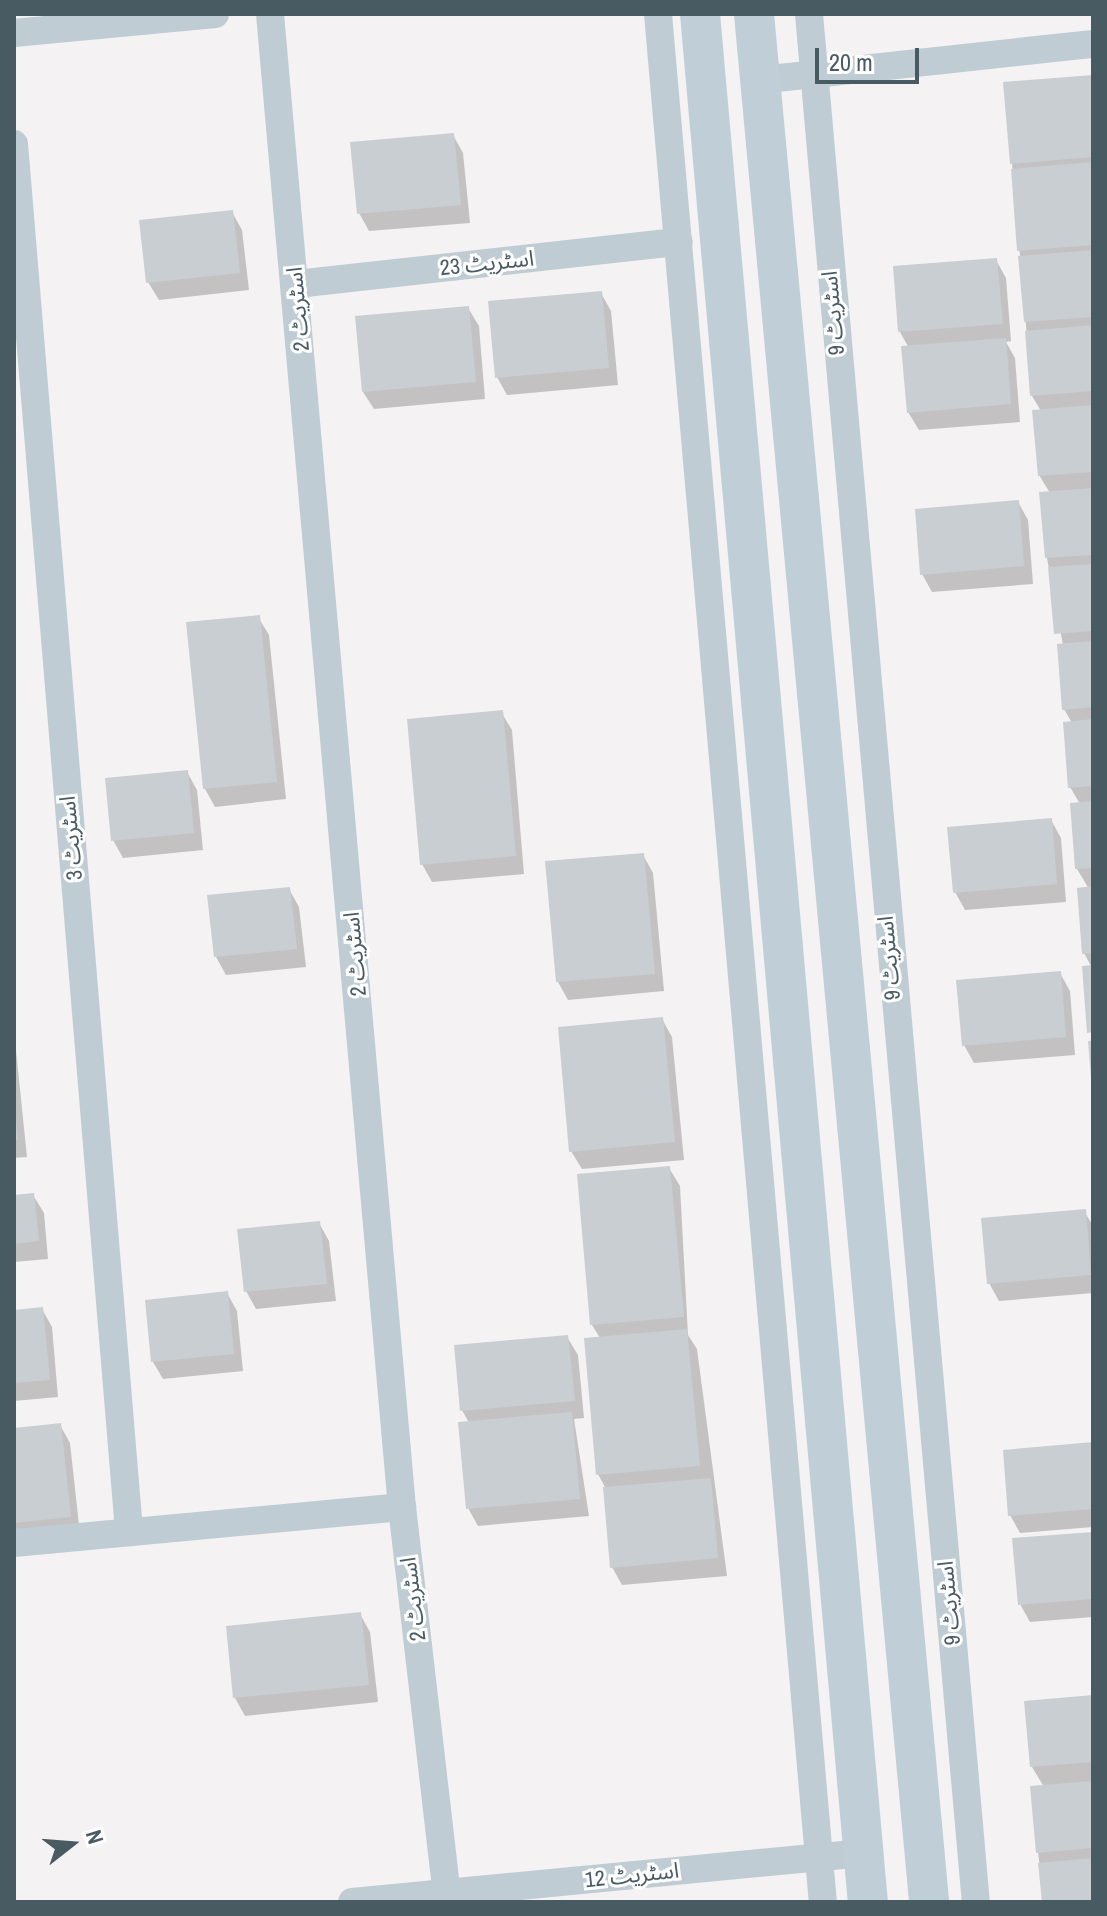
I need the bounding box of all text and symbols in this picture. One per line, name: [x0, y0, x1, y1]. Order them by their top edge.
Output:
scale bar: [819, 32, 923, 82]
text: 20 m: [829, 46, 873, 78]
street label: اسٹریٹ 23: [439, 245, 535, 281]
street label: اسٹریٹ 2: [281, 266, 315, 352]
street label: اسٹریٹ 9: [816, 270, 850, 356]
street label: اسٹریٹ 3: [54, 795, 88, 881]
street label: اسٹریٹ 2: [338, 911, 372, 997]
street label: اسٹریٹ 9: [872, 915, 906, 1001]
street label: اسٹریٹ 2: [395, 1555, 431, 1643]
street label: اسٹریٹ 9: [932, 1560, 966, 1646]
north arrow: [32, 1804, 112, 1884]
text: N: [79, 1826, 111, 1848]
street label: اسٹریٹ 12: [584, 1857, 680, 1893]

